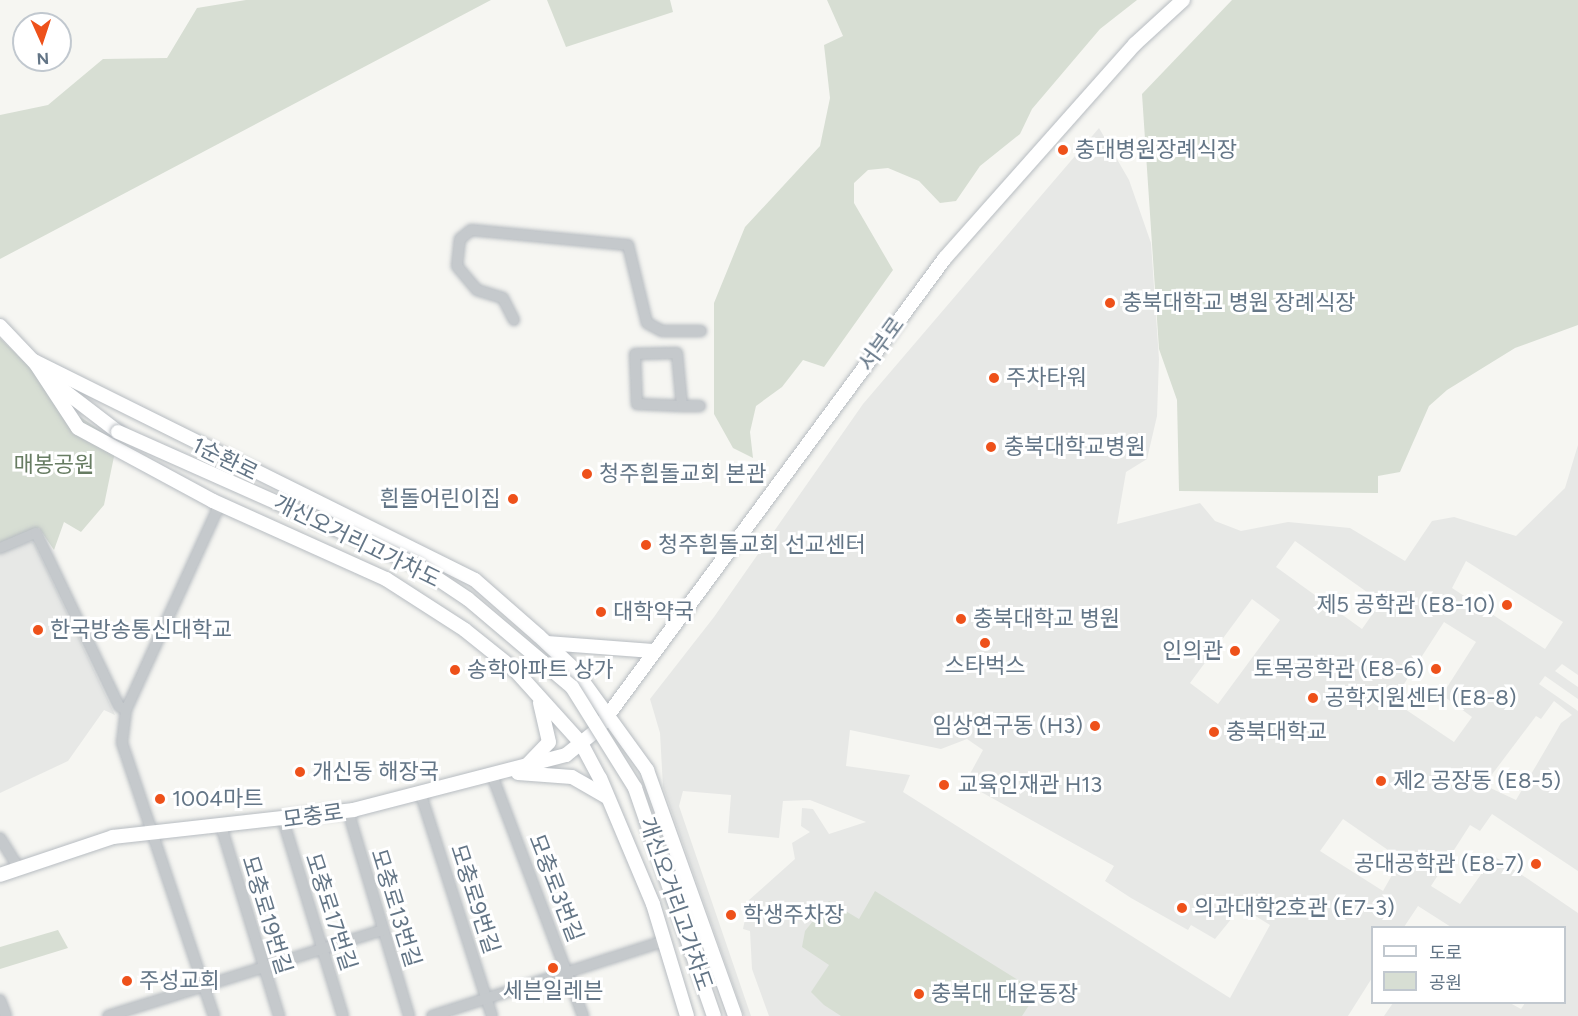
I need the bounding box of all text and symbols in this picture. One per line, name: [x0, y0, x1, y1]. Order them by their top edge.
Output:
north arrow: [12, 12, 72, 72]
text: N: [36, 49, 50, 68]
place label: 충대병원장례식장: [1075, 137, 1237, 163]
marker: 충대병원장례식장: [1056, 143, 1070, 157]
place label: 충북대학교 병원 장례식장: [1122, 290, 1356, 316]
marker: 충북대학교 병원 장례식장: [1103, 296, 1117, 310]
street label: 서부로: [852, 312, 910, 376]
place label: 주차타워: [1006, 365, 1087, 391]
marker: 주차타워: [987, 371, 1001, 385]
street label: 1순환로: [188, 432, 262, 486]
place label: 충북대학교병원: [1004, 434, 1146, 460]
marker: 충북대학교병원: [982, 438, 1000, 456]
park label: 매봉공원: [14, 452, 94, 478]
place label: 청주흰돌교회 본관: [599, 461, 766, 487]
marker: 청주흰돌교회 본관: [580, 467, 594, 481]
place label: 흰돌어린이집: [380, 486, 501, 512]
street label: 개신오거리고가차도: [269, 489, 445, 593]
marker: 흰돌어린이집: [506, 492, 520, 506]
place label: 청주흰돌교회 선교센터: [658, 532, 866, 558]
marker: 청주흰돌교회 선교센터: [639, 538, 653, 552]
place label: 제5 공학관 (E8-10): [1316, 592, 1495, 618]
marker: 제5 공학관 (E8-10): [1500, 598, 1514, 612]
place label: 대학약국: [613, 599, 694, 625]
marker: 대학약국: [594, 605, 608, 619]
place label: 충북대학교 병원: [973, 606, 1120, 632]
marker: 충북대학교 병원: [954, 612, 968, 626]
place label: 한국방송통신대학교: [50, 617, 232, 643]
marker: 한국방송통신대학교: [31, 623, 45, 637]
marker: 스타벅스: [978, 636, 992, 650]
place label: 인의관: [1162, 638, 1223, 664]
marker: 인의관: [1228, 644, 1242, 658]
place label: 스타벅스: [945, 653, 1025, 679]
place label: 토목공학관 (E8-6): [1254, 656, 1424, 682]
place label: 송학아파트 상가: [467, 657, 614, 683]
marker: 토목공학관 (E8-6): [1429, 662, 1443, 676]
marker: 송학아파트 상가: [448, 663, 462, 677]
place label: 공학지원센터 (E8-8): [1325, 685, 1517, 711]
marker: 공학지원센터 (E8-8): [1306, 691, 1320, 705]
place label: 임상연구동 (H3): [932, 713, 1083, 739]
marker: 임상연구동 (H3): [1088, 719, 1102, 733]
place label: 충북대학교: [1226, 719, 1327, 745]
marker: 충북대학교: [1207, 725, 1221, 739]
place label: 개신동 해장국: [312, 759, 439, 785]
marker: 개신동 해장국: [293, 765, 307, 779]
place label: 제2 공장동 (E8-5): [1393, 768, 1561, 794]
place label: 교육인재관 H13: [958, 772, 1102, 798]
marker: 제2 공장동 (E8-5): [1374, 774, 1388, 788]
marker: 교육인재관 H13: [935, 776, 953, 794]
place label: 1004마트: [172, 786, 263, 812]
marker: 1004마트: [153, 792, 167, 806]
street label: 모충로: [281, 799, 345, 833]
street label: 개신오거리고가차도: [634, 814, 718, 994]
street label: 모충로3번길: [523, 830, 589, 946]
street label: 모충로9번길: [445, 841, 505, 957]
street label: 모충로13번길: [366, 846, 426, 970]
street label: 모충로17번길: [300, 850, 362, 974]
place label: 공대공학관 (E8-7): [1354, 851, 1524, 877]
street label: 모충로19번길: [236, 852, 298, 978]
marker: 공대공학관 (E8-7): [1529, 857, 1543, 871]
place label: 의과대학2호관 (E7-3): [1194, 895, 1395, 921]
marker: 의과대학2호관 (E7-3): [1175, 901, 1189, 915]
place label: 학생주차장: [743, 902, 844, 928]
marker: 학생주차장: [724, 908, 738, 922]
legend: [1371, 926, 1566, 1004]
text: 도로: [1429, 942, 1462, 964]
marker: 세븐일레븐: [546, 961, 560, 975]
place label: 주성교회: [139, 968, 220, 994]
text: 공원: [1429, 972, 1462, 994]
marker: 주성교회: [120, 974, 134, 988]
place label: 세븐일레븐: [502, 978, 604, 1004]
place label: 충북대 대운동장: [931, 981, 1078, 1007]
marker: 충북대 대운동장: [912, 987, 926, 1001]

